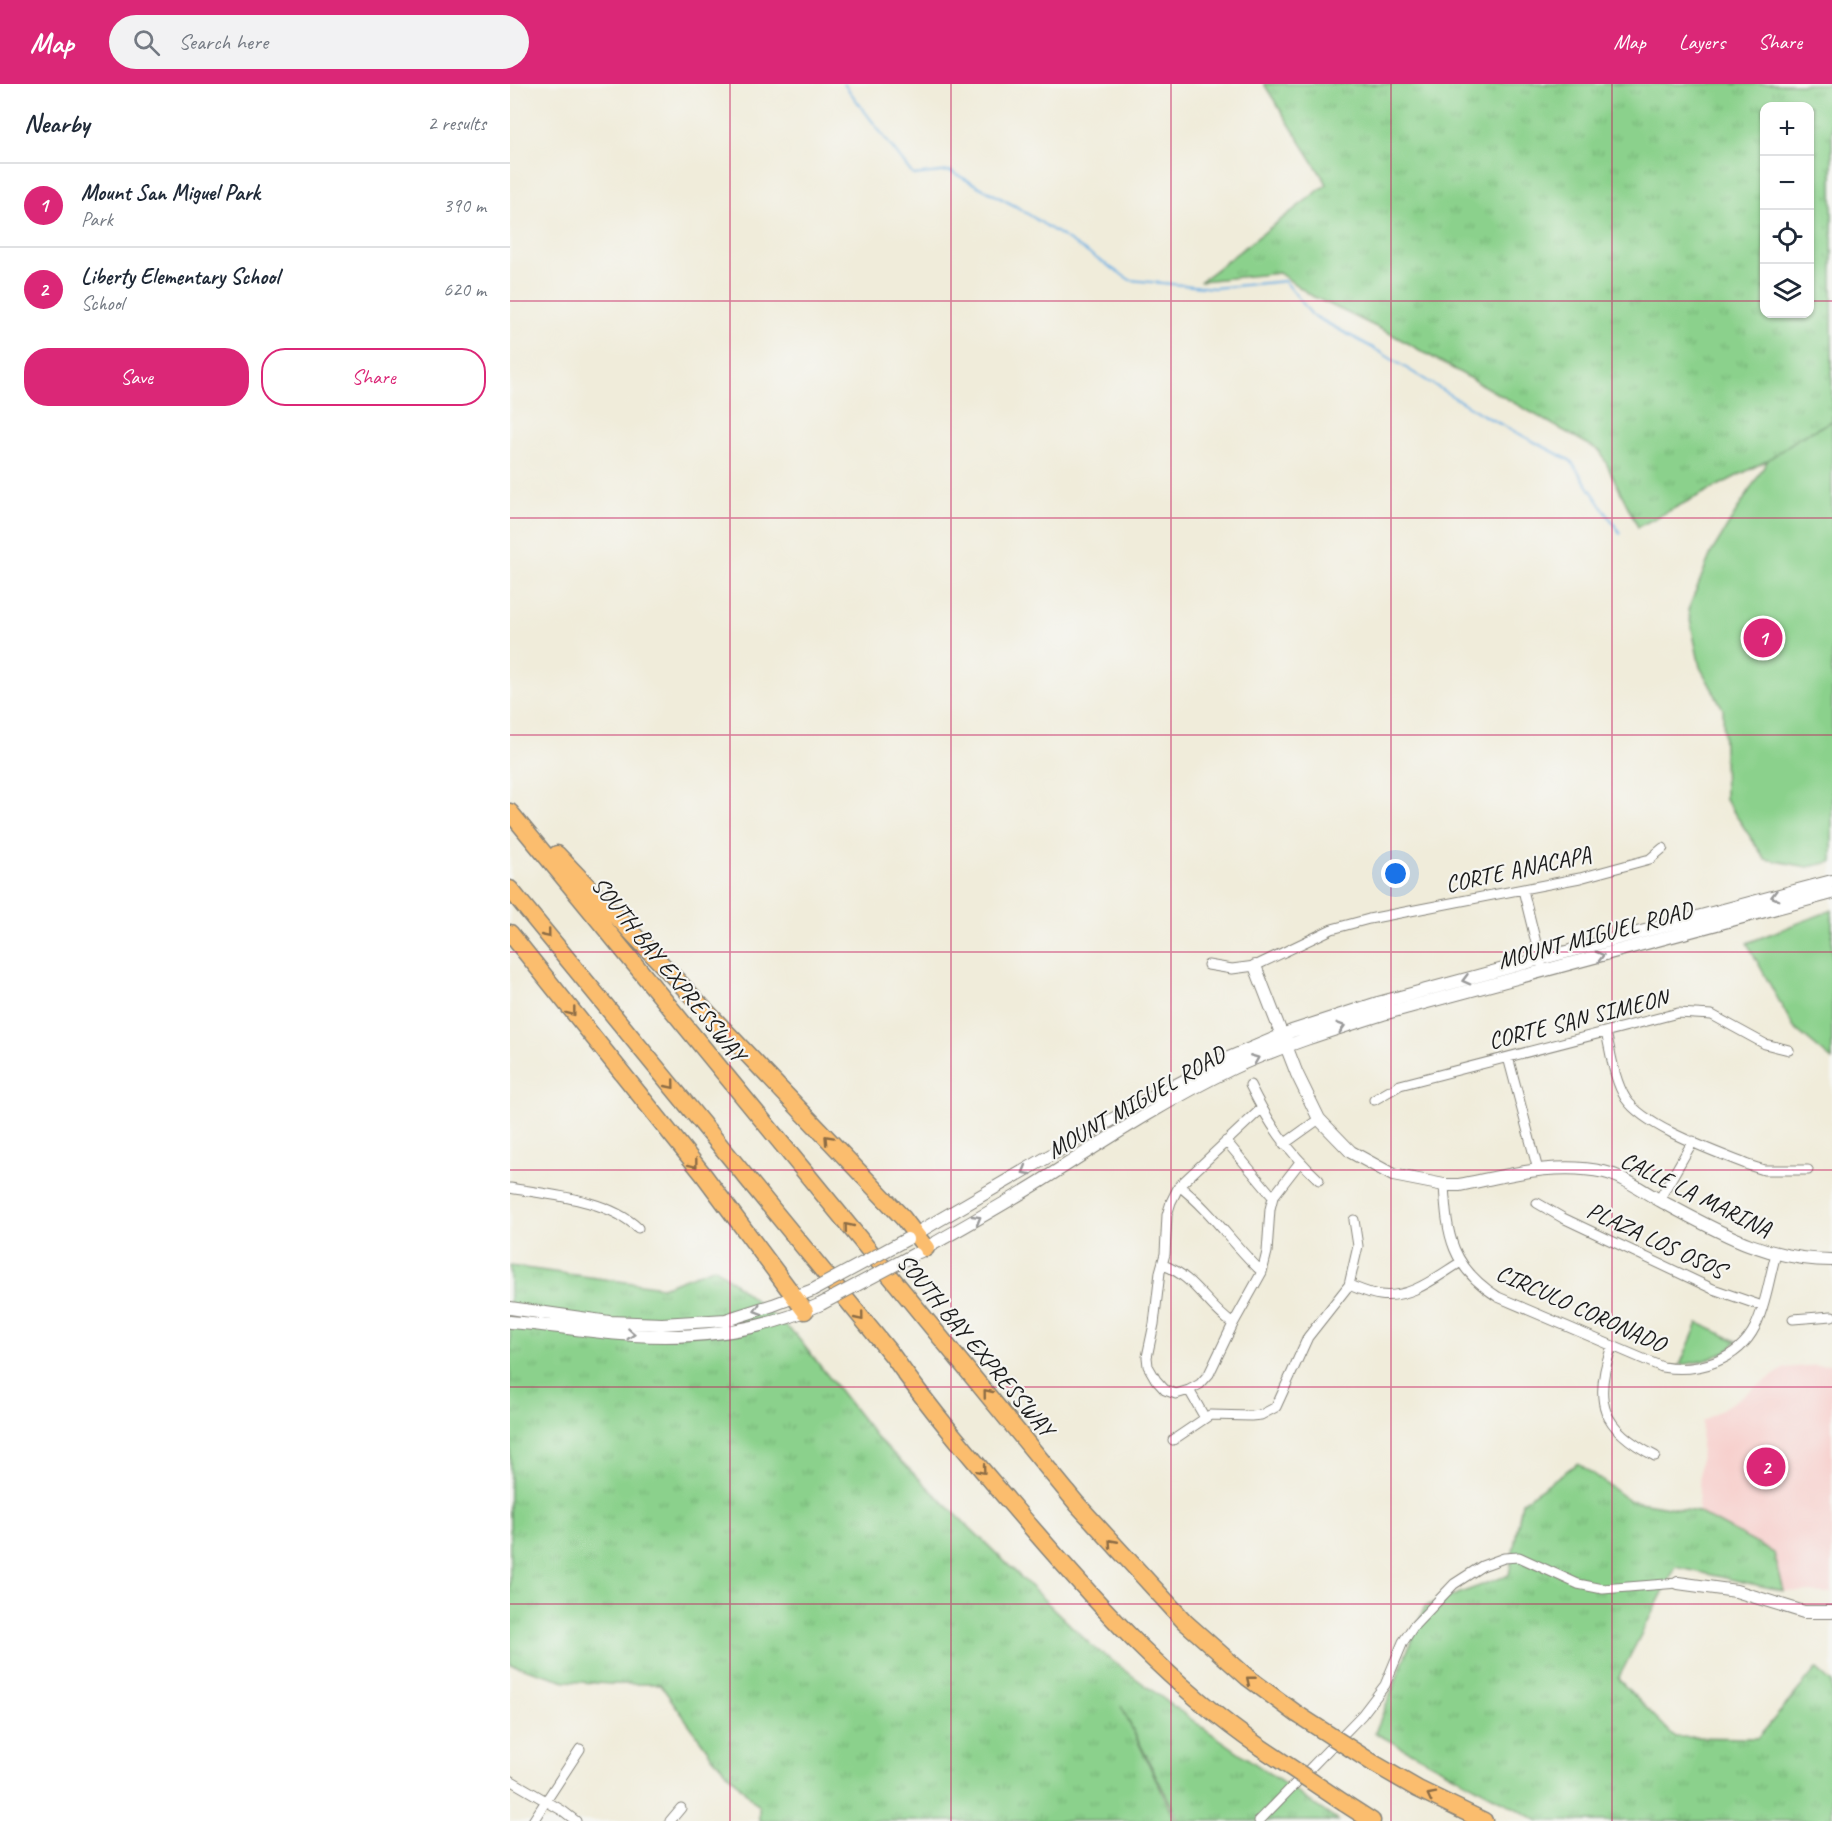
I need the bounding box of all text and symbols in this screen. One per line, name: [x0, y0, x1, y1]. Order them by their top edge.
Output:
search box: [109, 15, 529, 69]
text: Map: [30, 25, 73, 60]
icon: search: [130, 26, 163, 59]
text: Search here: [178, 28, 268, 56]
text: Map: [1613, 29, 1646, 55]
text: Layers: [1679, 29, 1725, 55]
text: Share: [1758, 29, 1802, 55]
map controls: [1760, 102, 1814, 318]
button: +: [1760, 102, 1814, 156]
text: Nearby: [24, 107, 89, 140]
text: 2 results: [427, 111, 486, 136]
button: −: [1760, 156, 1814, 210]
text: Mount San Miguel Park: [81, 179, 260, 207]
text: 1: [39, 193, 48, 218]
text: 390 m: [443, 193, 486, 218]
text: Park: [81, 207, 113, 232]
button: locate: [1760, 210, 1814, 264]
text: Liberty Elementary School: [81, 263, 279, 291]
button: layers: [1760, 264, 1814, 318]
text: 2: [39, 277, 48, 302]
text: 620 m: [443, 277, 486, 302]
text: School: [81, 291, 124, 316]
button: Save: [24, 348, 249, 406]
button: Share: [261, 348, 486, 406]
pin: 1: [1744, 616, 1782, 660]
street label: CORTE ANACAPA: [1443, 839, 1594, 899]
your location: [1381, 859, 1410, 888]
street label: SOUTH BAY EXPRESSWAY: [585, 870, 755, 1070]
one-way arrow: [1771, 889, 1781, 901]
street label: MOUNT MIGUEL ROAD: [1494, 894, 1698, 975]
one-way arrow: [540, 927, 551, 938]
one-way arrow: [1595, 950, 1605, 963]
one-way arrow: [1461, 973, 1472, 985]
street label: CORTE SAN SIMEON: [1485, 981, 1674, 1056]
one-way arrow: [565, 1005, 576, 1016]
one-way arrow: [1335, 1022, 1346, 1034]
street label: MOUNT MIGUEL ROAD: [1042, 1038, 1232, 1165]
one-way arrow: [1249, 1054, 1260, 1066]
one-way arrow: [663, 1078, 674, 1089]
one-way arrow: [824, 1136, 835, 1146]
street label: CALLE LA MARINA: [1616, 1144, 1777, 1244]
one-way arrow: [687, 1157, 698, 1168]
one-way arrow: [1022, 1164, 1032, 1175]
street label: PLAZA LOS OSOS: [1582, 1195, 1734, 1287]
one-way arrow: [971, 1215, 981, 1226]
one-way arrow: [845, 1223, 856, 1234]
street label: SOUTH BAY EXPRESSWAY: [891, 1247, 1063, 1445]
street label: CIRCULO CORONADO: [1492, 1257, 1673, 1360]
one-way arrow: [753, 1303, 764, 1315]
one-way arrow: [853, 1310, 864, 1321]
one-way arrow: [626, 1328, 635, 1341]
one-way arrow: [983, 1389, 994, 1400]
pin: 2: [1746, 1444, 1786, 1490]
one-way arrow: [975, 1463, 986, 1474]
one-way arrow: [1108, 1539, 1119, 1550]
one-way arrow: [1246, 1676, 1257, 1687]
one-way arrow: [1427, 1792, 1437, 1803]

